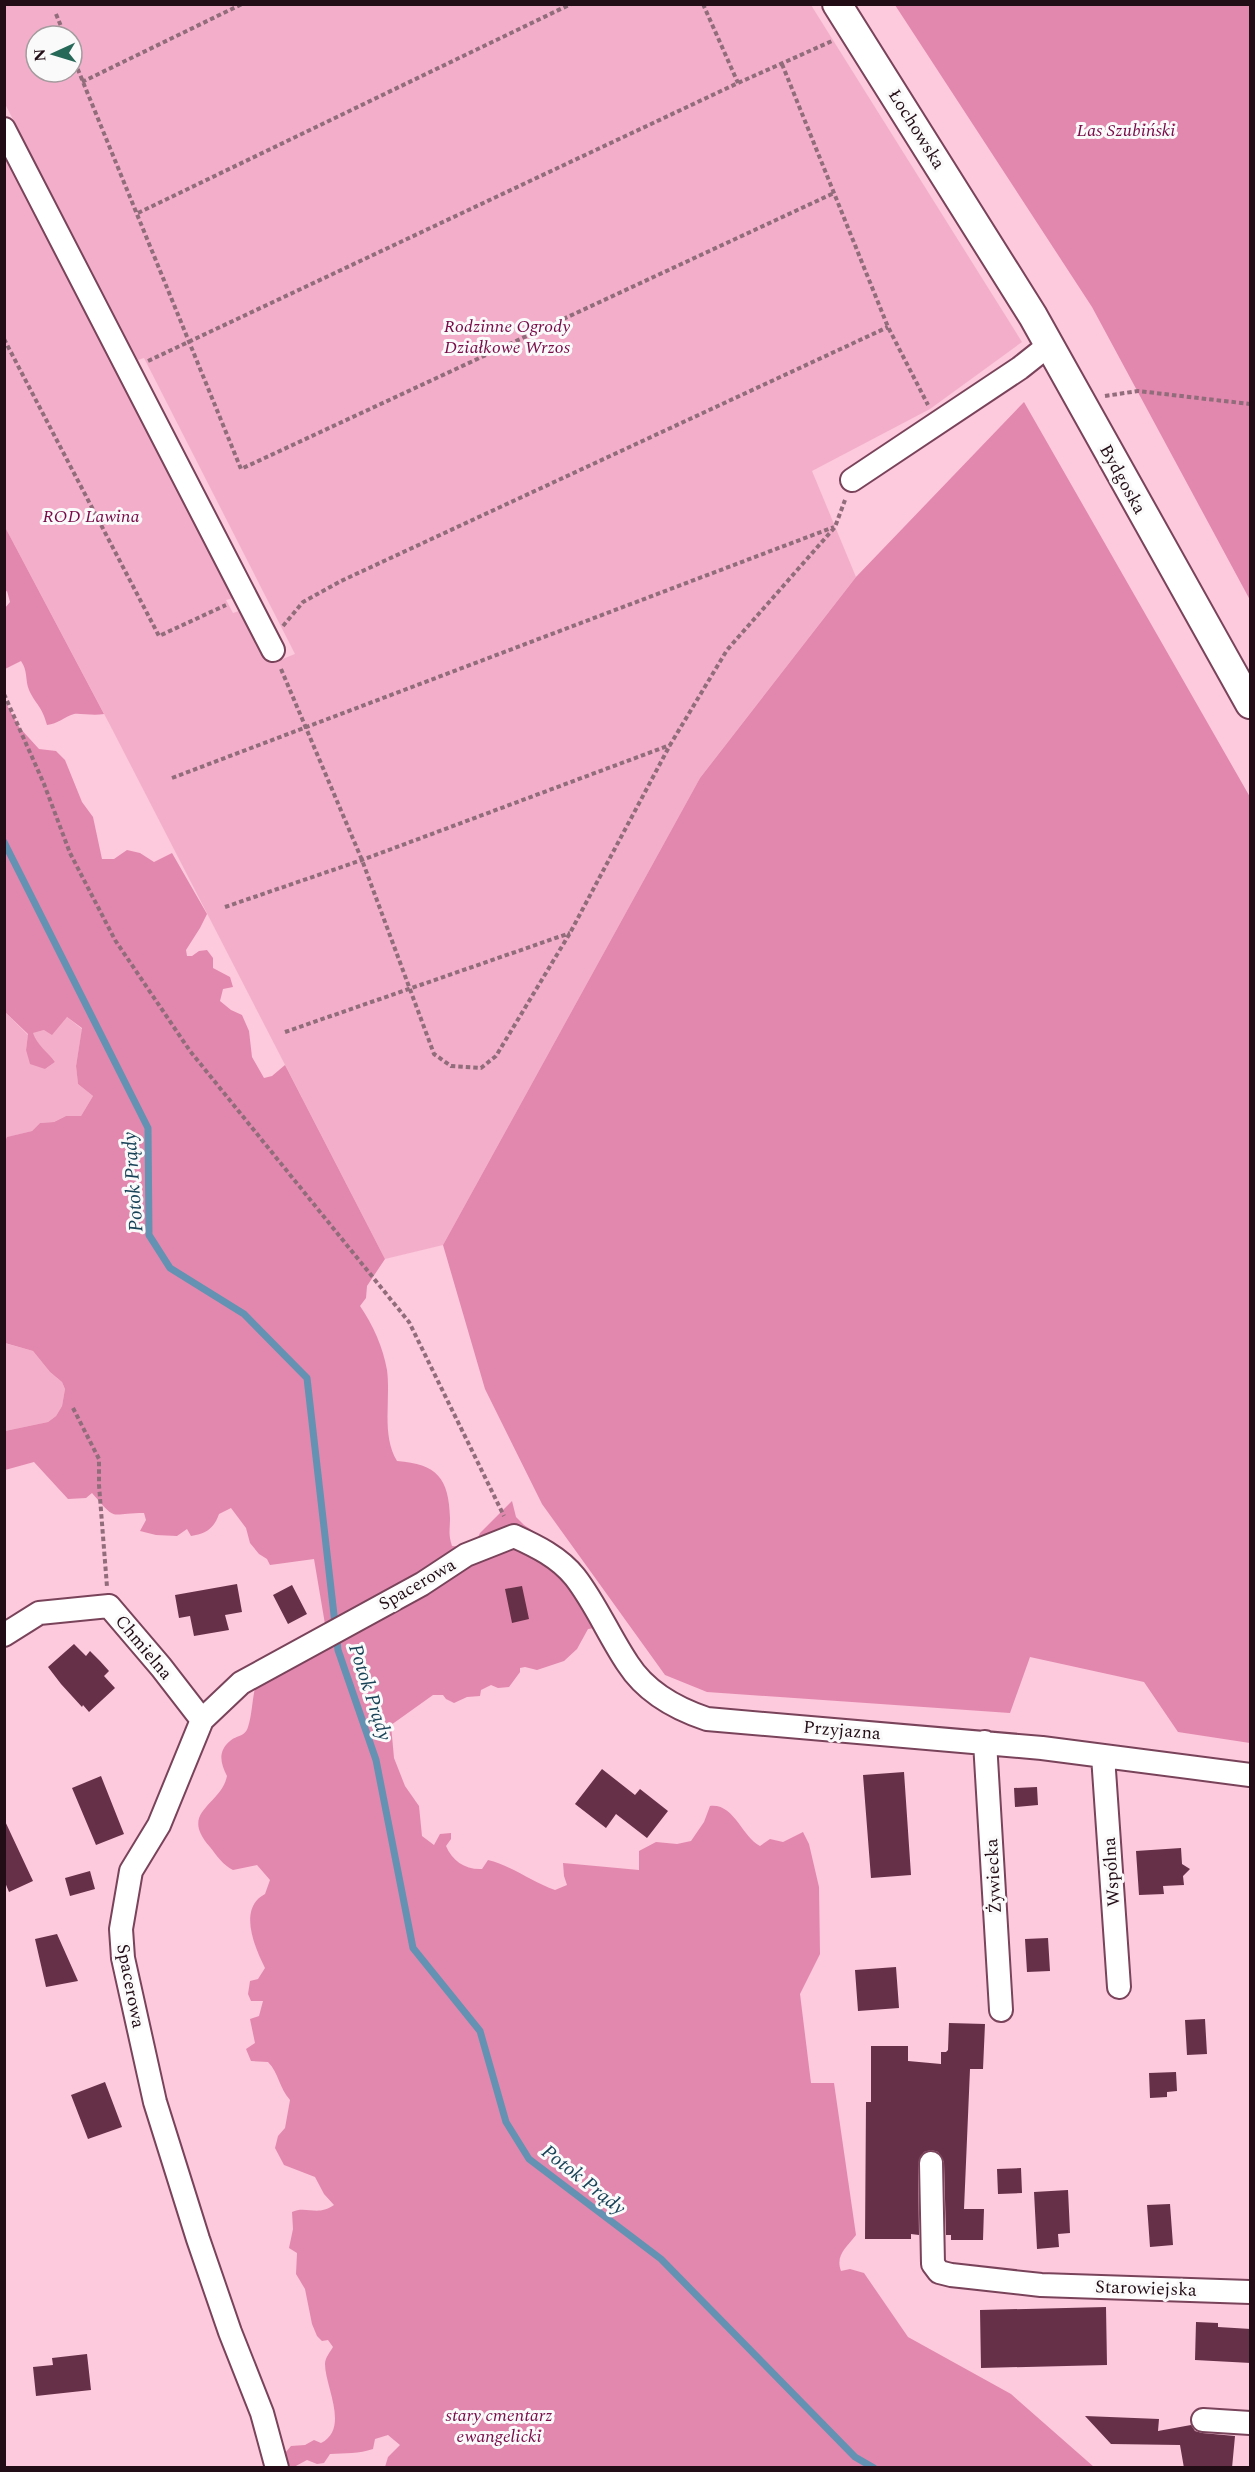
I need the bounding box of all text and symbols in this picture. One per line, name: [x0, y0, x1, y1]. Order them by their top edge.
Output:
north arrow: [24, 24, 84, 84]
text: N: [28, 48, 52, 62]
street label: Łochowska: [881, 84, 952, 175]
park label: Las Szubiński: [1077, 117, 1175, 144]
park label: Rodzinne Ogrody Działkowe Wrzos: [444, 313, 571, 361]
street label: Bydgoska: [1092, 439, 1153, 519]
park label: ROD Lawina: [42, 503, 140, 530]
water label: Potok Prądy: [115, 1131, 151, 1233]
street label: Spacerowa: [374, 1551, 461, 1617]
street label: Chmielna: [108, 1609, 179, 1686]
water label: Potok Prądy: [340, 1640, 400, 1745]
street label: Przyjazna: [802, 1714, 882, 1747]
street label: Wspólna: [1096, 1836, 1127, 1908]
street label: Żywiecka: [978, 1838, 1009, 1914]
street label: Spacerowa: [109, 1942, 152, 2031]
water label: Potok Prądy: [535, 2137, 632, 2223]
street label: Starowiejska: [1095, 2273, 1197, 2304]
park label: stary cmentarz ewangelicki: [446, 2402, 552, 2450]

